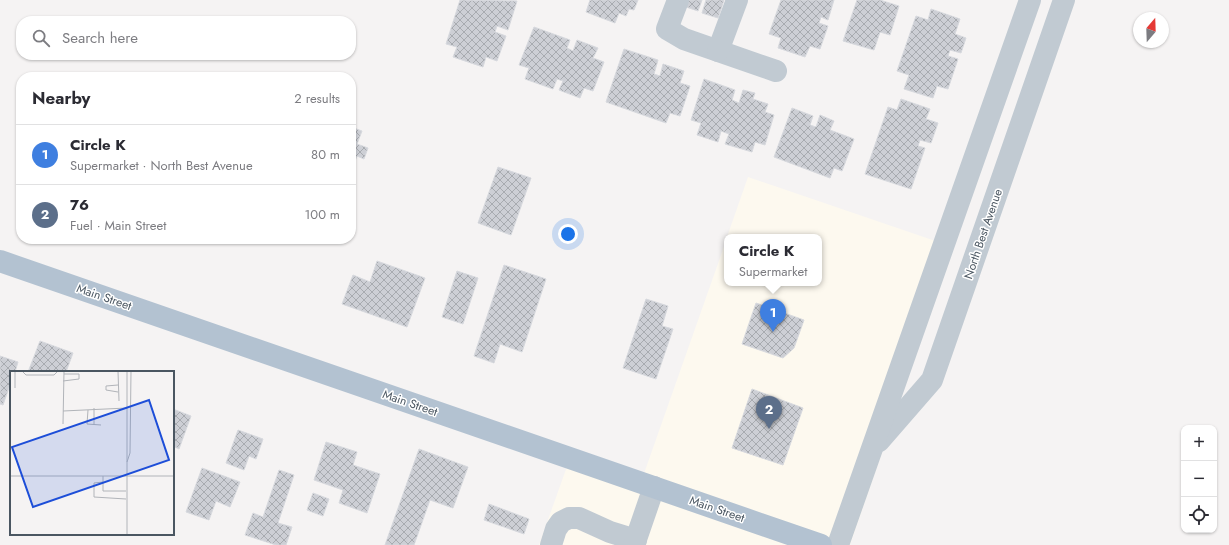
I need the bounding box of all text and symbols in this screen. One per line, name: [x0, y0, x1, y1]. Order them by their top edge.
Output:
north arrow: [1133, 12, 1169, 48]
search box: [16, 16, 356, 60]
icon: search: [30, 27, 52, 49]
text: Search here: [62, 27, 138, 49]
text: Nearby: [32, 86, 90, 110]
text: 2 results: [294, 89, 340, 108]
text: Circle K: [70, 134, 126, 156]
text: 1: [42, 145, 48, 164]
text: 80 m: [311, 145, 340, 164]
text: Supermarket · North Best Avenue: [70, 156, 253, 175]
street label: North Best Avenue: [959, 186, 1007, 282]
text: 76: [70, 194, 89, 216]
text: 2: [41, 205, 49, 224]
text: 100 m: [305, 205, 340, 224]
text: Fuel · Main Street: [70, 216, 166, 235]
your location: [558, 224, 578, 244]
popup: [724, 234, 822, 286]
text: Circle K: [739, 240, 794, 262]
text: Supermarket: [739, 262, 807, 281]
street label: Main Street: [74, 279, 134, 315]
pin: 1: [760, 299, 786, 332]
inset map: [10, 371, 174, 535]
street label: Main Street: [380, 385, 440, 421]
pin: 2: [756, 396, 782, 429]
map controls: [1181, 425, 1217, 533]
button: +: [1181, 425, 1217, 461]
button: −: [1181, 461, 1217, 497]
street label: Main Street: [687, 491, 747, 527]
button: locate: [1181, 497, 1217, 533]

